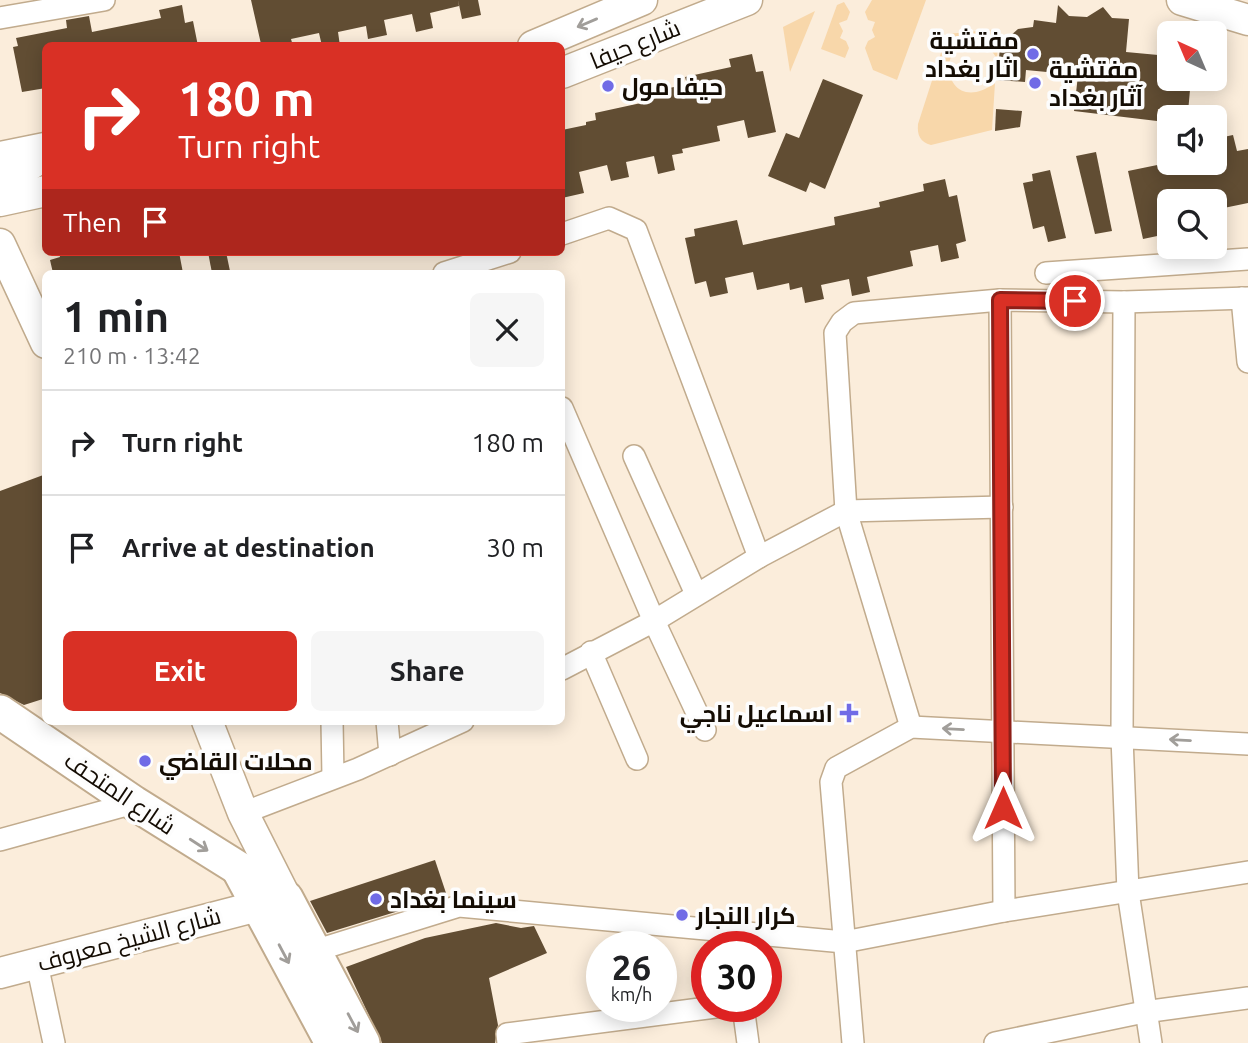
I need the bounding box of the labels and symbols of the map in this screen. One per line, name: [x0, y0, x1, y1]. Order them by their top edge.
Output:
street label: شارع حيفا: [586, 14, 685, 77]
one-way arrow: [577, 17, 599, 30]
north arrow: [1157, 21, 1227, 91]
place label: مفتشية اثار بغداد: [925, 27, 1019, 83]
marker: مفتشية اثار بغداد: [1025, 46, 1041, 62]
place label: مفتشية آثار بغداد: [1049, 56, 1144, 112]
place label: حيفا مول: [622, 73, 723, 101]
marker: مفتشية آثار بغداد: [1027, 75, 1043, 91]
marker: حيفا مول: [600, 78, 616, 94]
pin: [1045, 271, 1105, 331]
place label: اسماعيل ناجي: [680, 700, 833, 733]
marker: اسماعيل ناجي: [839, 703, 859, 723]
one-way arrow: [941, 722, 964, 735]
one-way arrow: [1169, 734, 1192, 747]
street label: شارع المتحف: [58, 746, 181, 842]
place label: محلات القاضي: [159, 748, 313, 780]
marker: محلات القاضي: [137, 753, 153, 769]
position arrow: [966, 771, 1040, 845]
one-way arrow: [189, 838, 208, 853]
place label: سينما بغداد: [390, 886, 517, 913]
marker: سينما بغداد: [368, 891, 384, 907]
street label: شارع الشيخ معروف: [34, 901, 225, 979]
place label: كرار النجار: [695, 902, 796, 930]
marker: كرار النجار: [674, 907, 690, 923]
speed limit sign: 30: [691, 931, 782, 1022]
one-way arrow: [278, 943, 291, 964]
one-way arrow: [346, 1012, 360, 1033]

